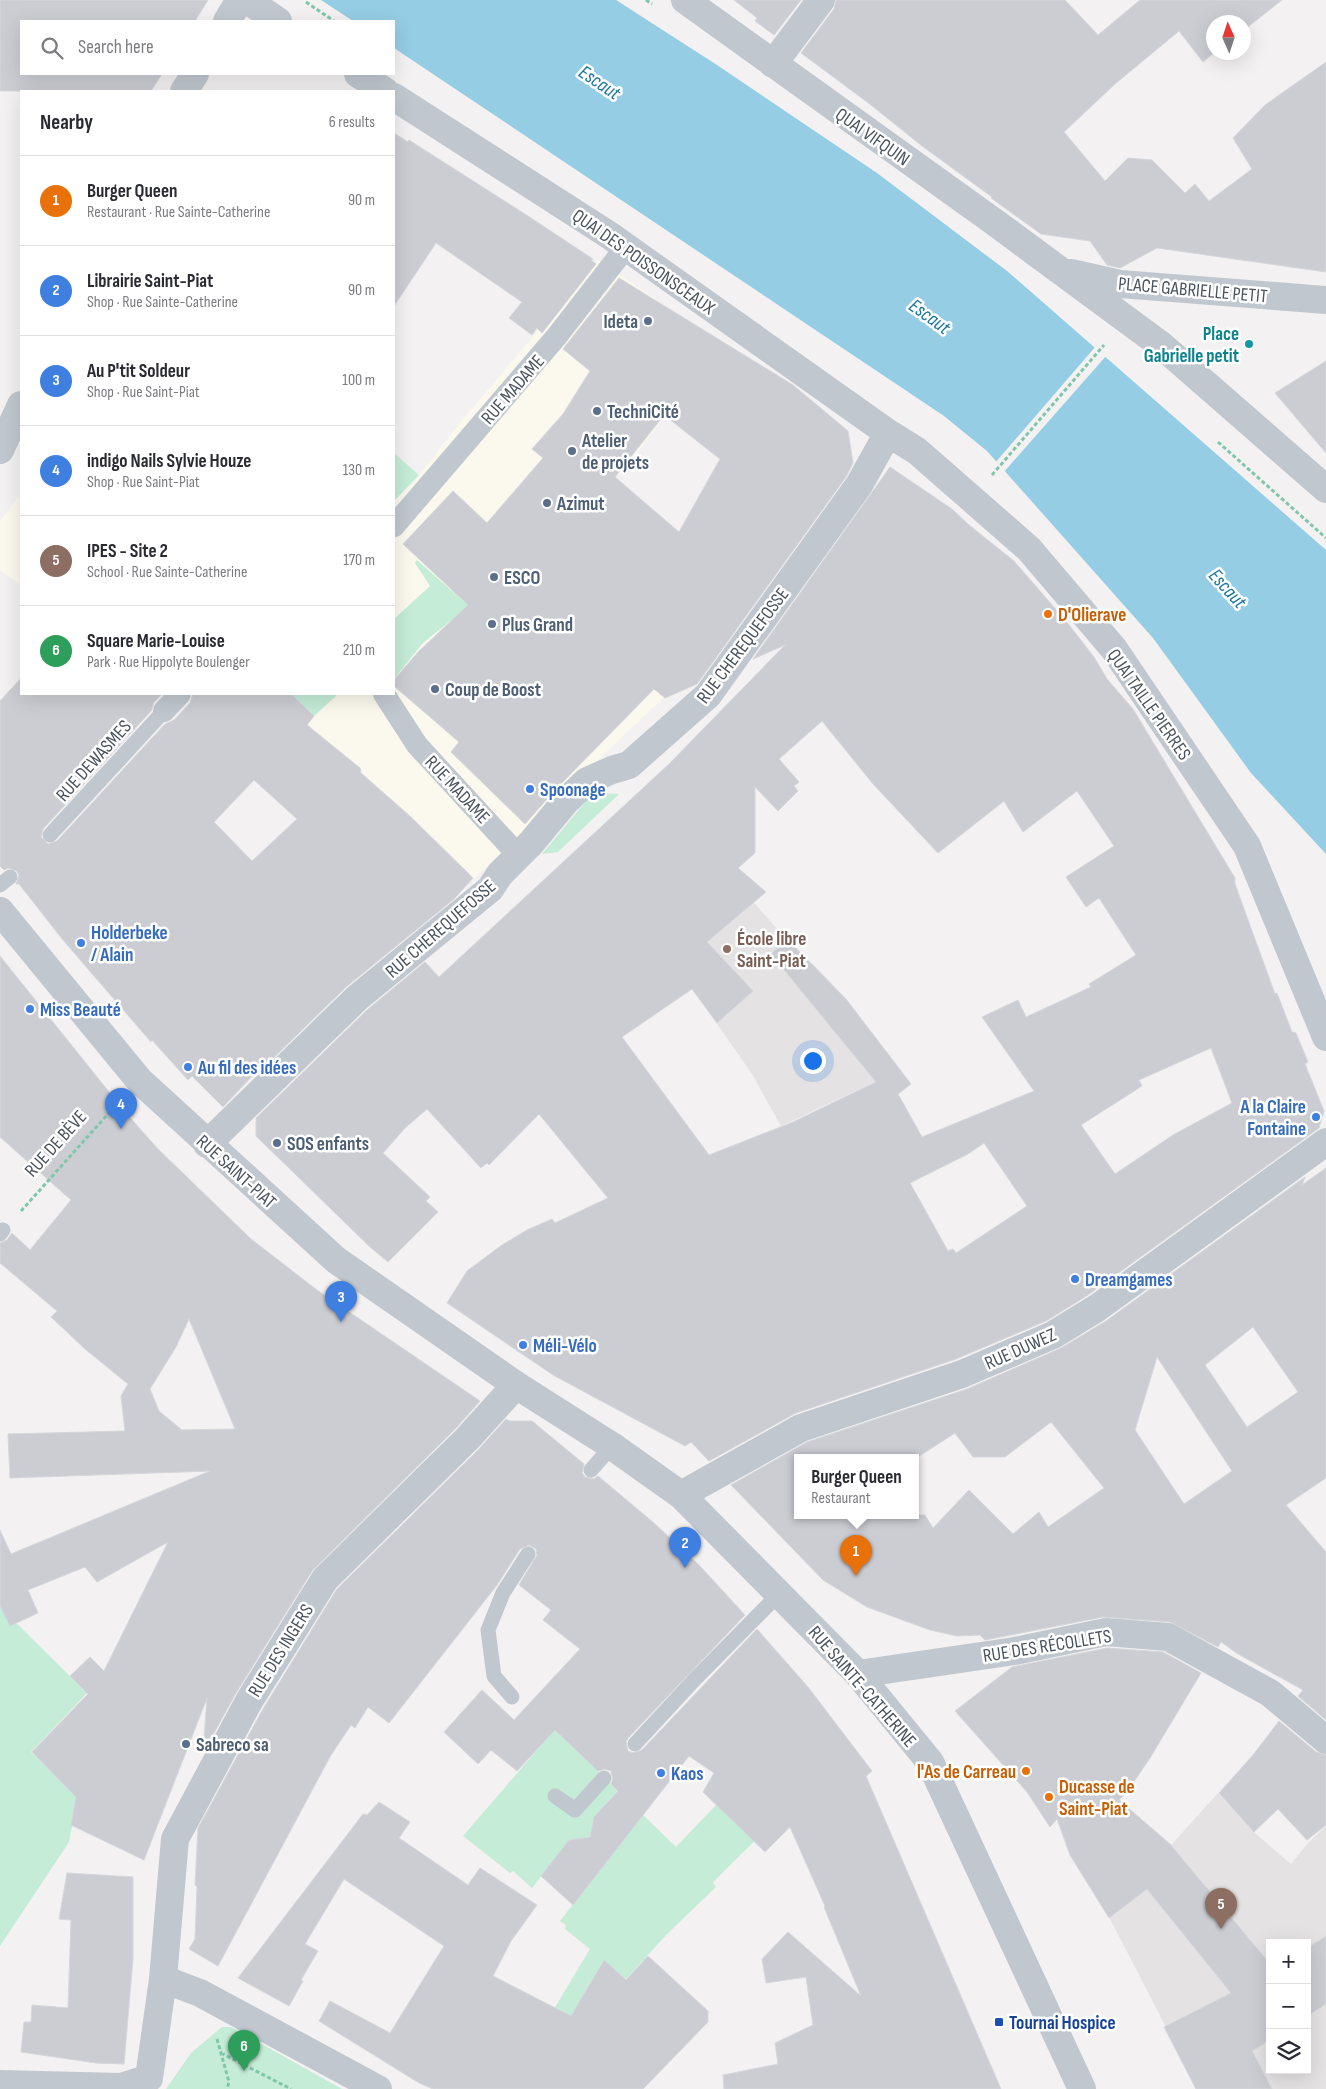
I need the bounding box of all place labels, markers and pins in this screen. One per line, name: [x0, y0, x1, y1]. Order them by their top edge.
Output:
place label: Ideta: [603, 311, 638, 334]
marker: Ideta: [642, 315, 654, 327]
place label: Place Gabrielle petit: [1144, 323, 1239, 368]
marker: Place Gabrielle petit: [1243, 338, 1255, 350]
place label: TechniCité: [607, 401, 679, 424]
marker: TechniCité: [591, 405, 603, 417]
place label: Atelier de projets: [581, 430, 649, 475]
marker: Atelier de projets: [566, 445, 578, 457]
place label: Azimut: [556, 493, 605, 516]
marker: Azimut: [541, 497, 553, 509]
place label: ESCO: [504, 567, 540, 590]
marker: ESCO: [488, 571, 500, 583]
place label: D'Olierave: [1058, 604, 1126, 627]
marker: D'Olierave: [1042, 608, 1054, 620]
place label: Plus Grand: [502, 614, 573, 637]
marker: Plus Grand: [486, 618, 498, 630]
place label: Coup de Boost: [445, 679, 541, 702]
marker: Coup de Boost: [429, 683, 441, 695]
place label: Spoonage: [540, 779, 606, 802]
marker: Spoonage: [524, 783, 536, 795]
place label: Holderbeke / Alain: [91, 922, 168, 967]
place label: École libre Saint-Piat: [737, 928, 806, 973]
marker: Holderbeke / Alain: [75, 937, 87, 949]
marker: École libre Saint-Piat: [721, 943, 733, 955]
place label: Miss Beauté: [40, 999, 121, 1022]
marker: Miss Beauté: [24, 1003, 36, 1015]
place label: Au fil des idées: [197, 1057, 296, 1080]
marker: Au fil des idées: [182, 1061, 194, 1073]
pin: 4: [105, 1088, 137, 1129]
place label: A la Claire Fontaine: [1239, 1096, 1306, 1141]
marker: A la Claire Fontaine: [1310, 1111, 1322, 1123]
place label: SOS enfants: [287, 1133, 369, 1156]
marker: SOS enfants: [271, 1137, 283, 1149]
place label: Dreamgames: [1085, 1269, 1173, 1292]
marker: Dreamgames: [1069, 1273, 1081, 1285]
pin: 3: [325, 1281, 357, 1322]
place label: Méli-Vélo: [533, 1335, 597, 1358]
marker: Méli-Vélo: [517, 1339, 529, 1351]
pin: 2: [669, 1527, 701, 1568]
pin: 1: [840, 1535, 872, 1576]
place label: Sabreco sa: [196, 1734, 269, 1757]
marker: Sabreco sa: [180, 1738, 192, 1750]
place label: l'As de Carreau: [917, 1761, 1016, 1784]
place label: Kaos: [671, 1763, 704, 1786]
marker: l'As de Carreau: [1020, 1765, 1032, 1777]
marker: Kaos: [655, 1767, 667, 1779]
place label: Ducasse de Saint-Piat: [1059, 1776, 1135, 1821]
marker: Ducasse de Saint-Piat: [1043, 1791, 1055, 1803]
pin: 5: [1205, 1888, 1237, 1929]
place label: Tournai Hospice: [1009, 2012, 1116, 2035]
marker: Tournai Hospice: [993, 2016, 1005, 2028]
pin: 6: [228, 2030, 260, 2071]

